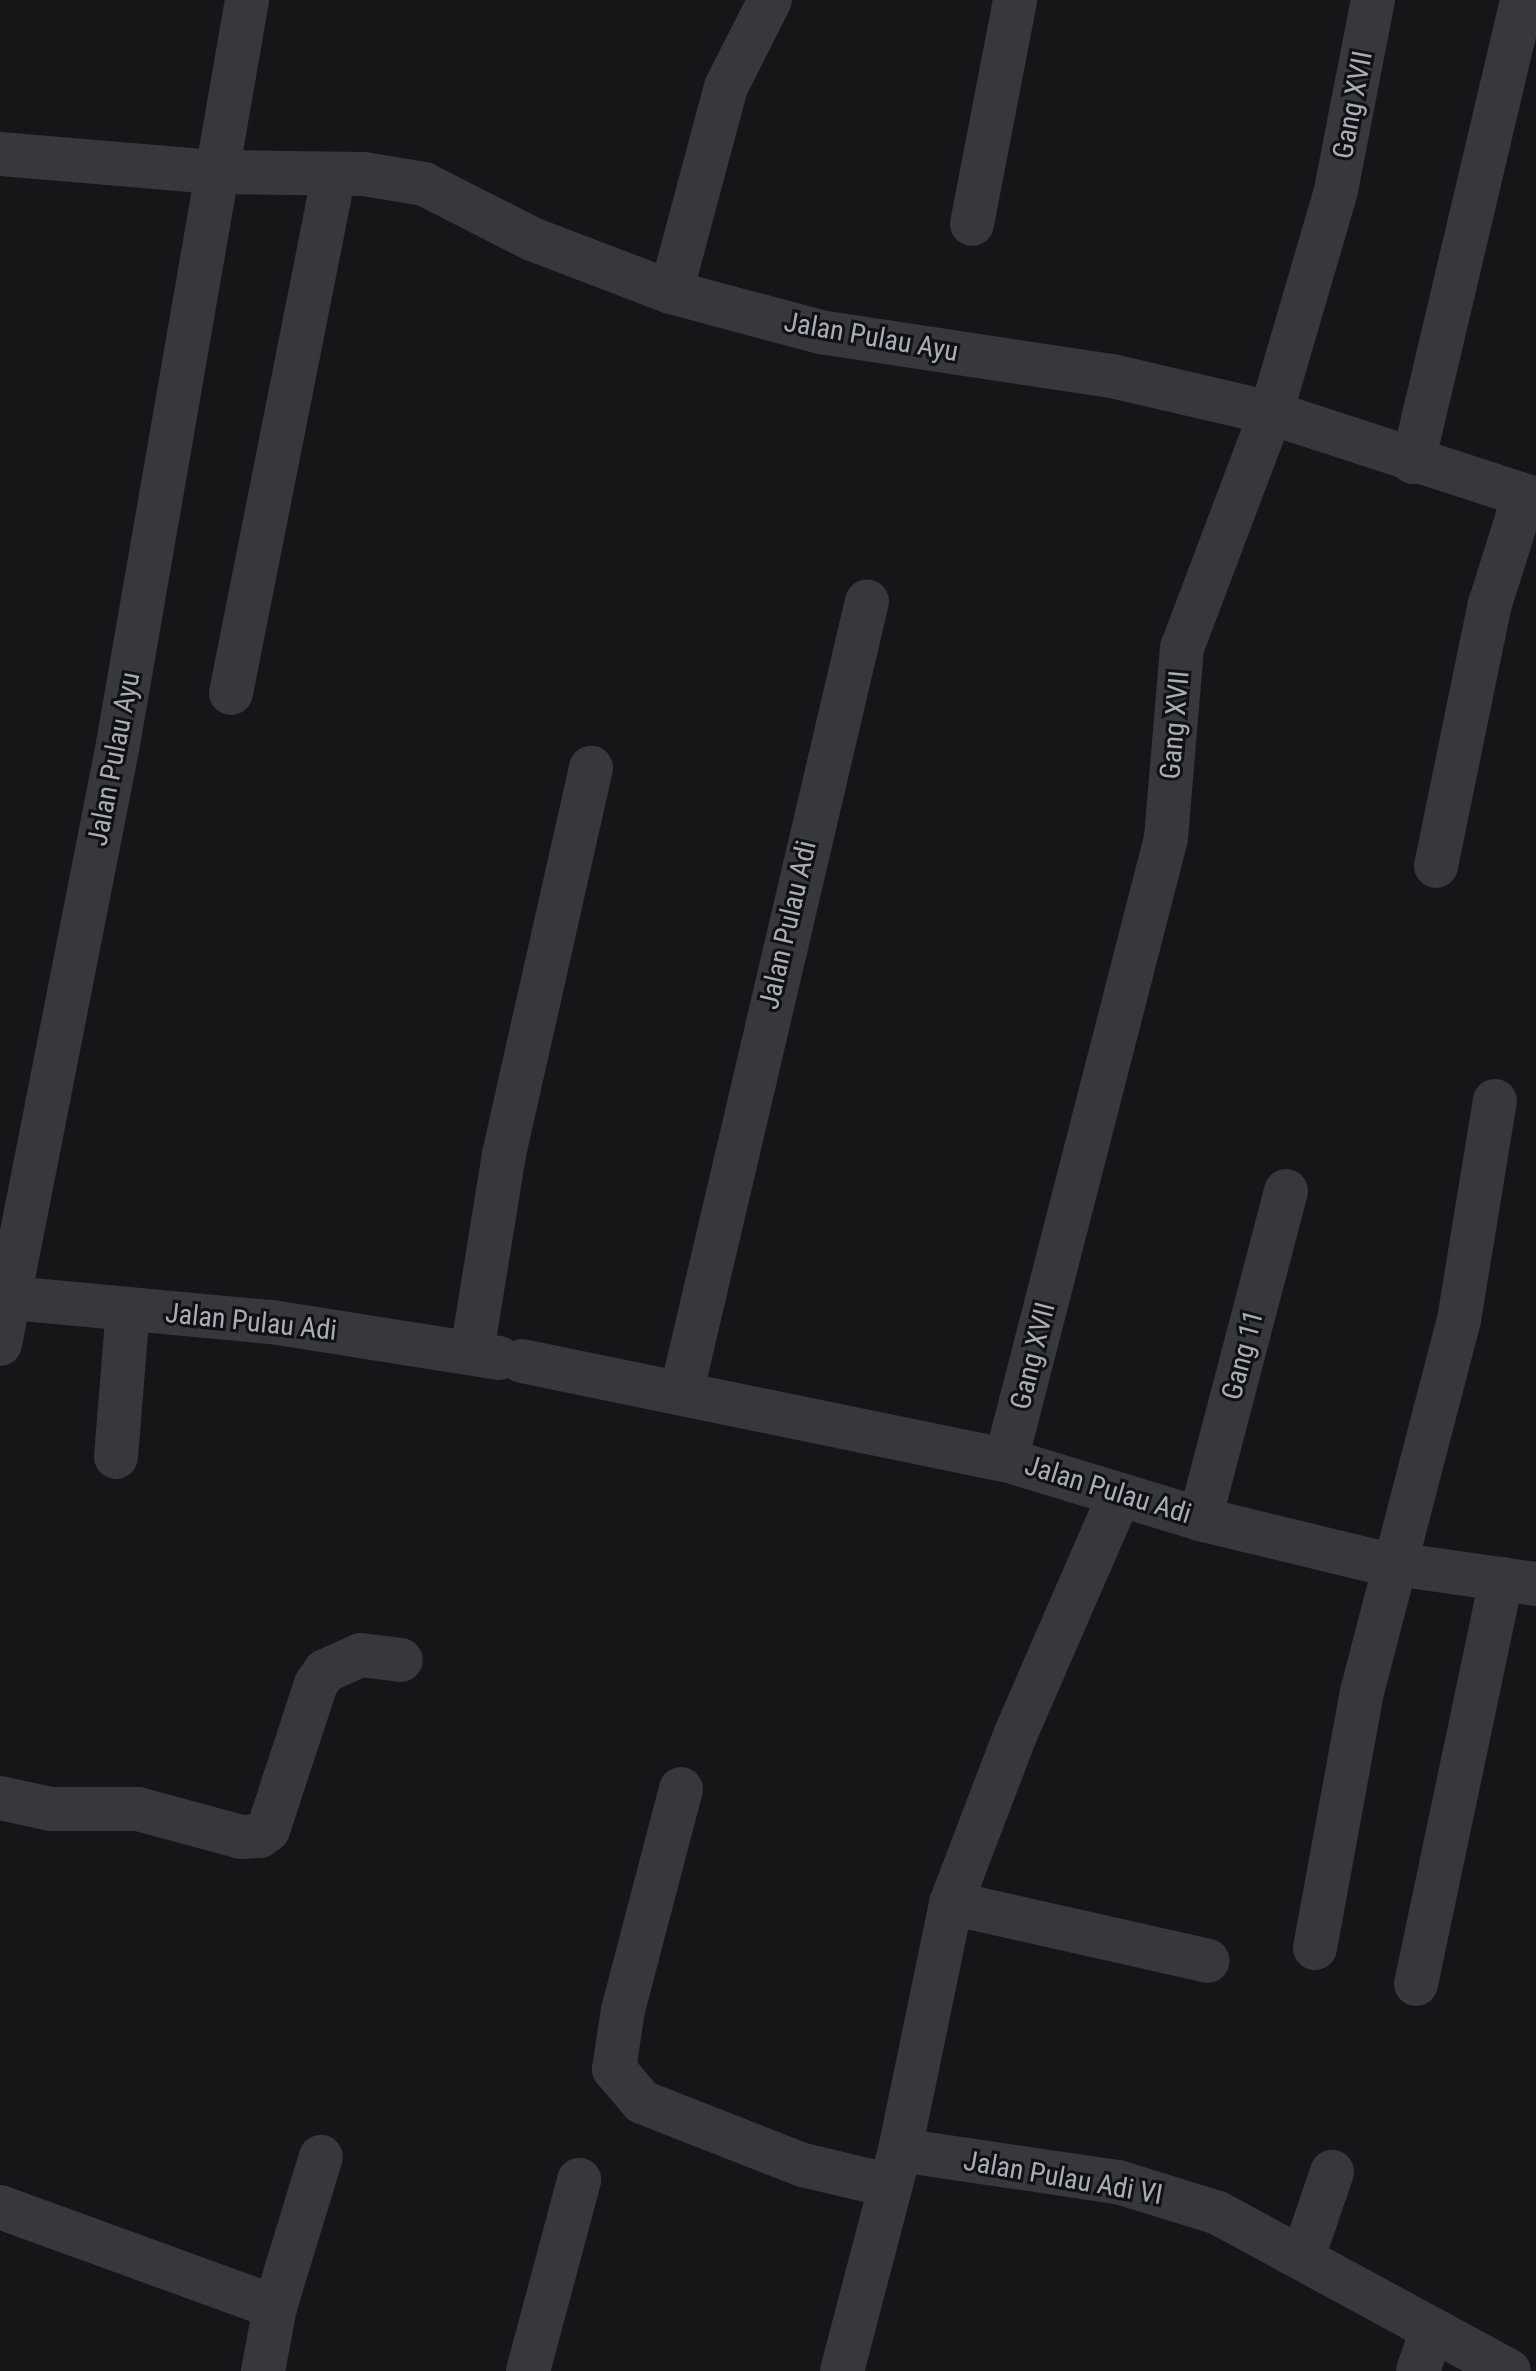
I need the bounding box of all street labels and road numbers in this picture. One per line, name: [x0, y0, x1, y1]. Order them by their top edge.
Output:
street label: Gang XVII: [1326, 48, 1380, 162]
street label: Jalan Pulau Ayu: [781, 305, 961, 369]
street label: Jalan Pulau Ayu: [81, 669, 147, 849]
street label: Gang XVII: [1154, 669, 1196, 781]
street label: Jalan Pulau Adi: [752, 837, 824, 1013]
street label: Jalan Pulau Adi: [164, 1296, 338, 1348]
street label: Gang XVII: [1004, 1299, 1062, 1413]
street label: Gang 11: [1215, 1307, 1271, 1403]
street label: Jalan Pulau Adi: [1021, 1449, 1195, 1531]
street label: Jalan Pulau Adi VI: [961, 2144, 1165, 2212]

